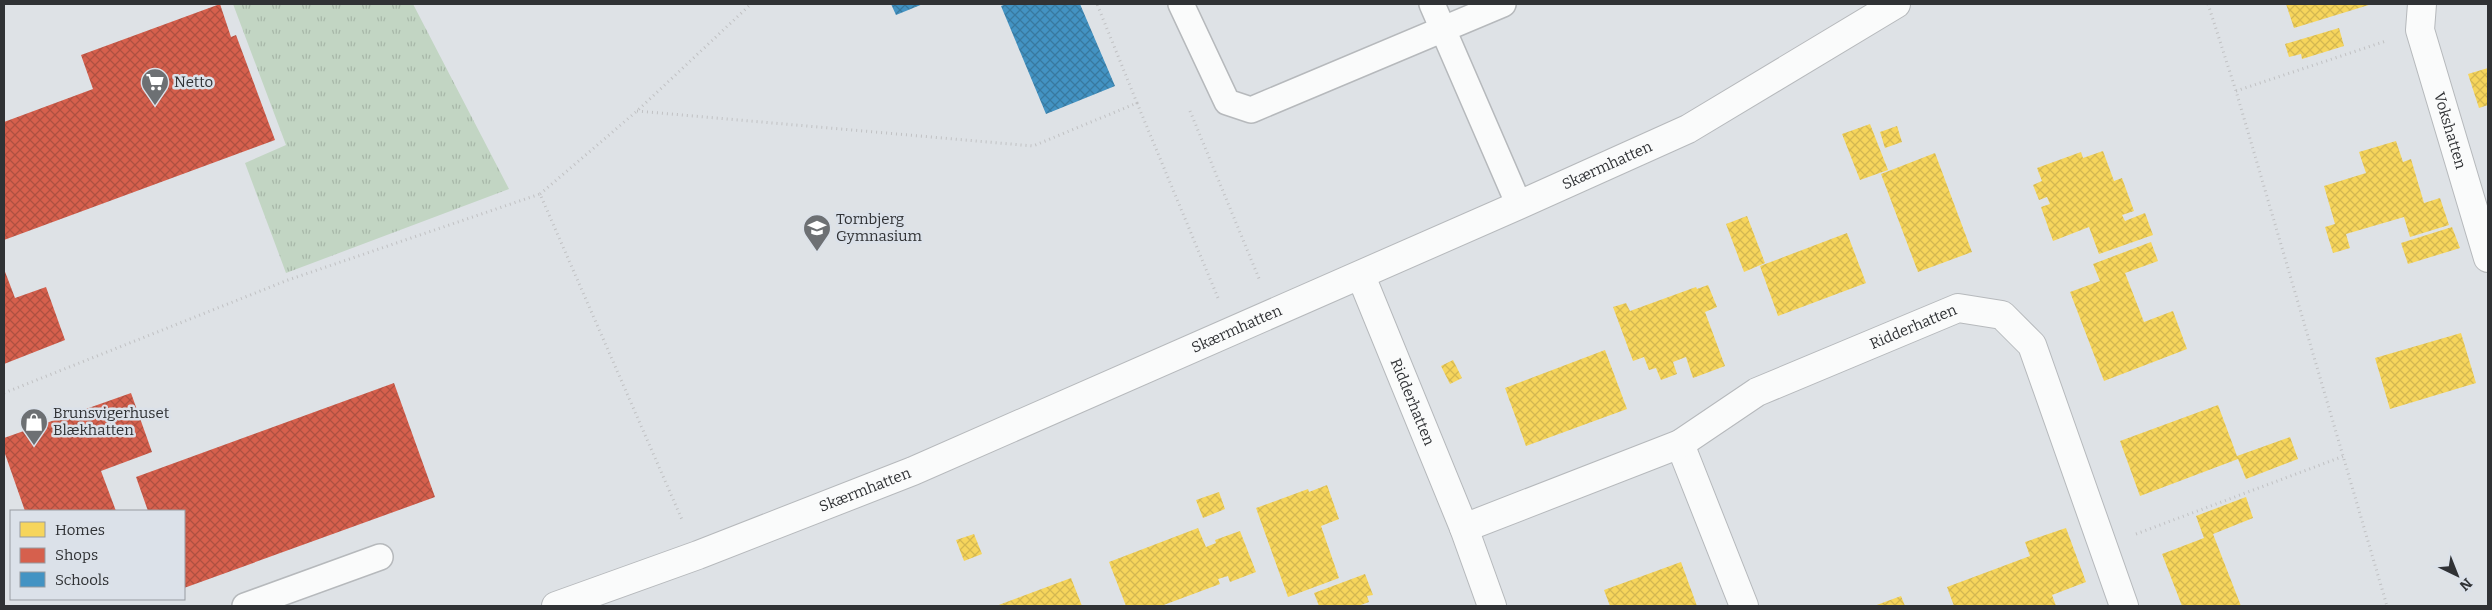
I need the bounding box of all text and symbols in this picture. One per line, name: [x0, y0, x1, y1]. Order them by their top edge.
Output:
supermarket icon: Netto: [140, 67, 170, 106]
place label: Netto: [174, 73, 213, 91]
street label: Vokshatten: [2430, 90, 2470, 172]
street label: Skærmhatten: [1559, 137, 1655, 193]
place label: Tornbjerg Gymnasium: [836, 210, 923, 245]
school or university icon: Tornbjerg Gymnasium: [802, 213, 832, 252]
street label: Ridderhatten: [1867, 300, 1960, 353]
street label: Skærmhatten: [1189, 301, 1285, 357]
street label: Ridderhatten: [1387, 356, 1438, 449]
place label: Brunsvigerhuset Blækhatten: [53, 404, 170, 439]
shop icon: Brunsvigerhuset Blækhatten: [19, 407, 49, 446]
street label: Skærmhatten: [816, 464, 914, 516]
legend: [10, 510, 185, 600]
text: Homes: [55, 521, 105, 539]
text: Shops: [55, 546, 98, 564]
north arrow: [2432, 550, 2482, 600]
text: Schools: [55, 571, 109, 589]
text: N: [2456, 574, 2475, 594]

